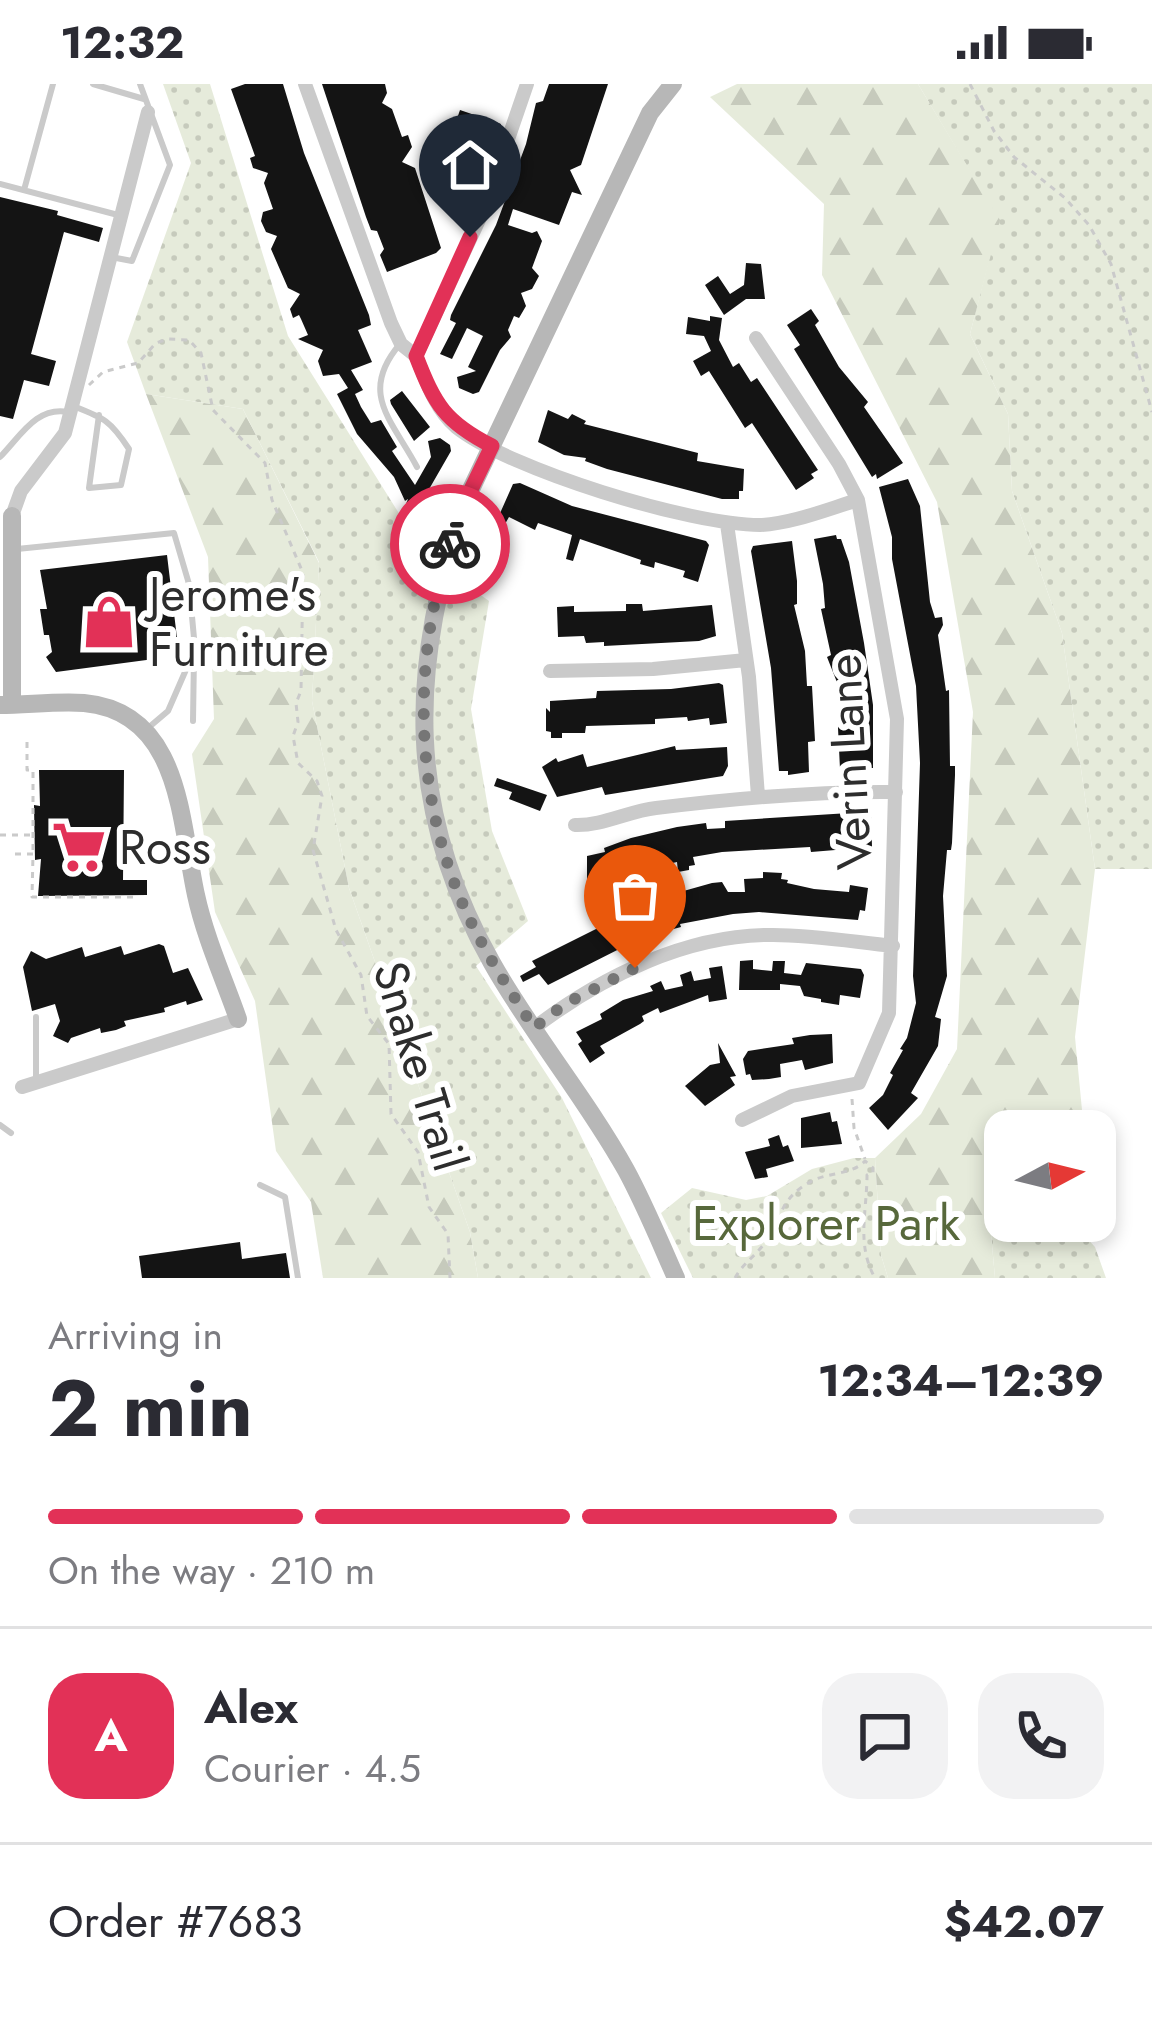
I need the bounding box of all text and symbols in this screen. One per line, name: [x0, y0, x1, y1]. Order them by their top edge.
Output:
text: 12:32: [60, 10, 184, 75]
pin: [419, 114, 521, 237]
icon: home: [437, 132, 503, 198]
courier: [390, 484, 510, 604]
icon: bike: [417, 511, 483, 577]
place label: Jerome's Furniture: [143, 560, 329, 684]
shop icon: Jerome's Furniture: [80, 593, 138, 651]
street label: Verin Lane: [809, 652, 889, 872]
place label: Ross: [119, 813, 211, 882]
supermarket icon: Ross: [50, 818, 108, 876]
pin: [584, 845, 686, 968]
icon: bag: [602, 863, 668, 929]
street label: Snake Trail: [355, 953, 485, 1179]
north arrow: [984, 1110, 1116, 1242]
map controls: [984, 1110, 1116, 1242]
park label: Explorer Park: [692, 1189, 961, 1258]
text: Arriving in: [48, 1307, 223, 1364]
text: 12:34–12:39: [817, 1348, 1104, 1413]
text: 2 min: [48, 1353, 253, 1465]
text: On the way · 210 m: [48, 1542, 375, 1599]
button: chat: [822, 1673, 948, 1799]
button: phone: [978, 1673, 1104, 1799]
text: Alex: [204, 1675, 298, 1740]
text: A: [94, 1703, 128, 1768]
text: Courier · 4.5: [204, 1740, 421, 1797]
text: Order #7683: [48, 1889, 303, 1954]
text: $42.07: [944, 1889, 1104, 1954]

